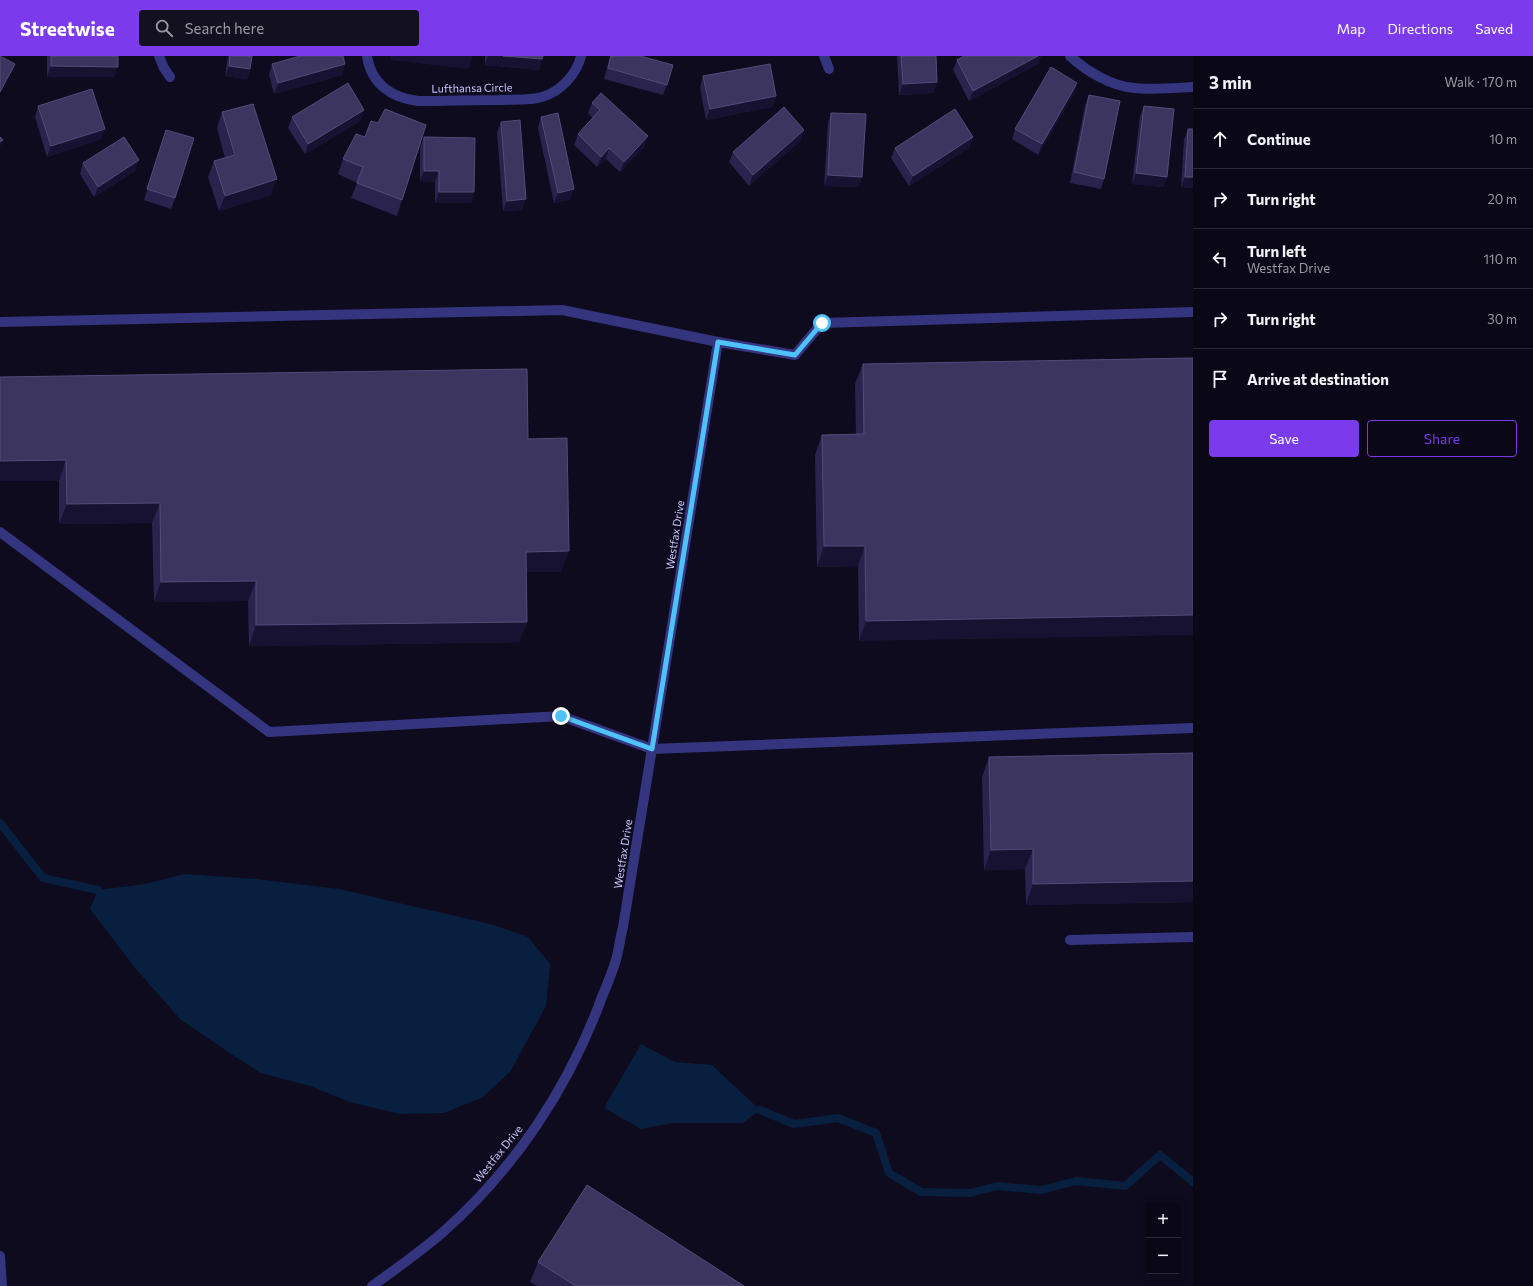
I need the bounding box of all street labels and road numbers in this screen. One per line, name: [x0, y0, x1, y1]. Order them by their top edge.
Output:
street label: Lufthansa Circle: [431, 80, 513, 95]
street label: Westfax Drive: [663, 499, 686, 571]
street label: Westfax Drive: [611, 818, 634, 890]
street label: Westfax Drive: [470, 1122, 525, 1185]

